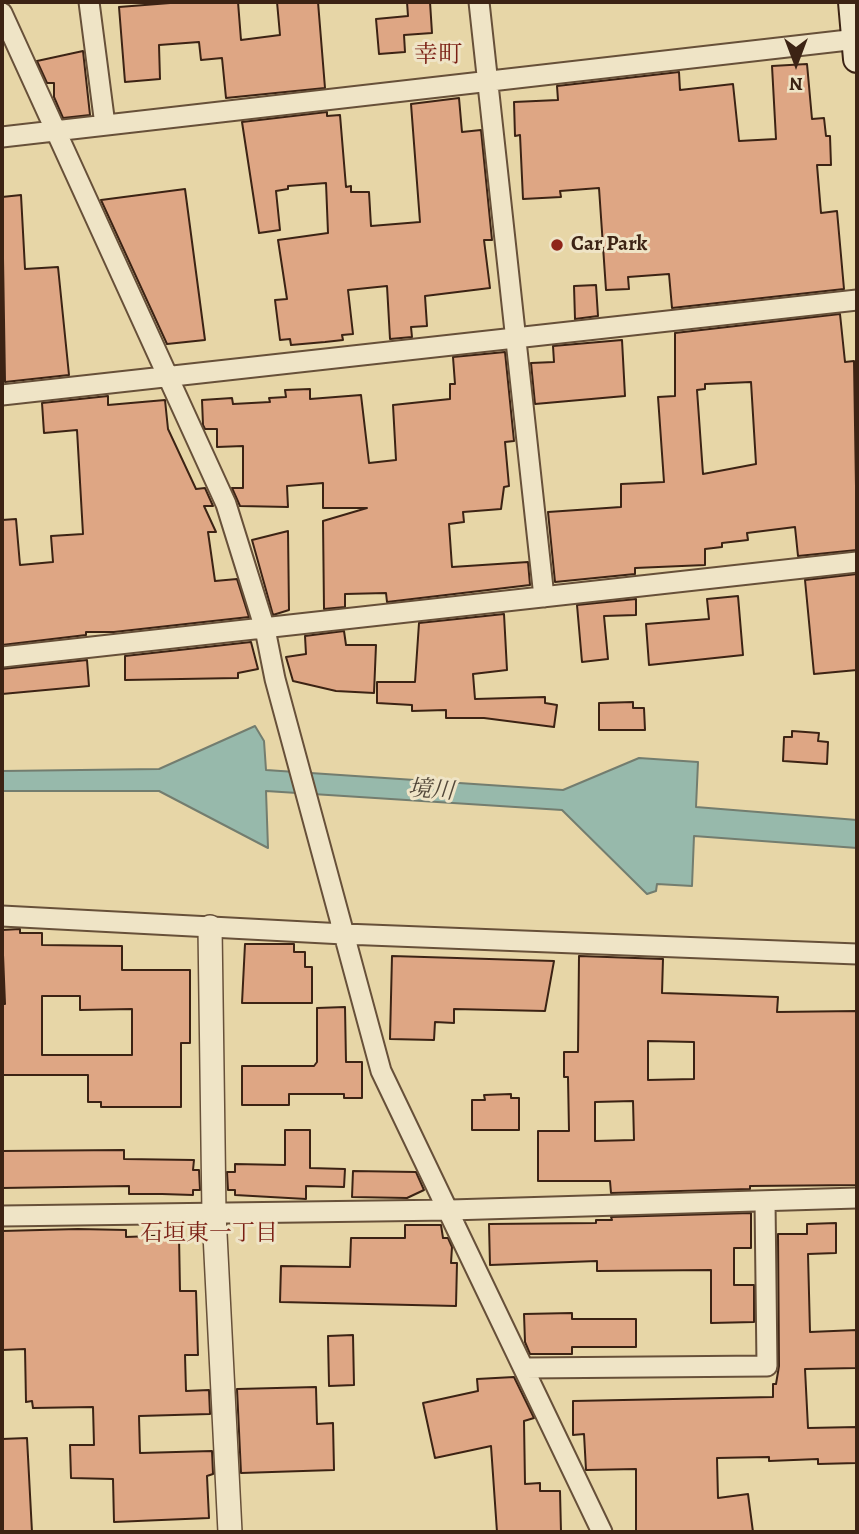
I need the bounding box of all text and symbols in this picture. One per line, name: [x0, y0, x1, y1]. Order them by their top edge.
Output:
north arrow: [761, 28, 831, 98]
district label: 幸町: [414, 42, 462, 70]
text: N: [789, 71, 803, 97]
place label: Car Park: [571, 232, 647, 258]
marker: Car Park: [549, 237, 565, 253]
water label: 境川: [407, 776, 455, 806]
district label: 石垣東一丁目: [140, 1220, 278, 1248]

